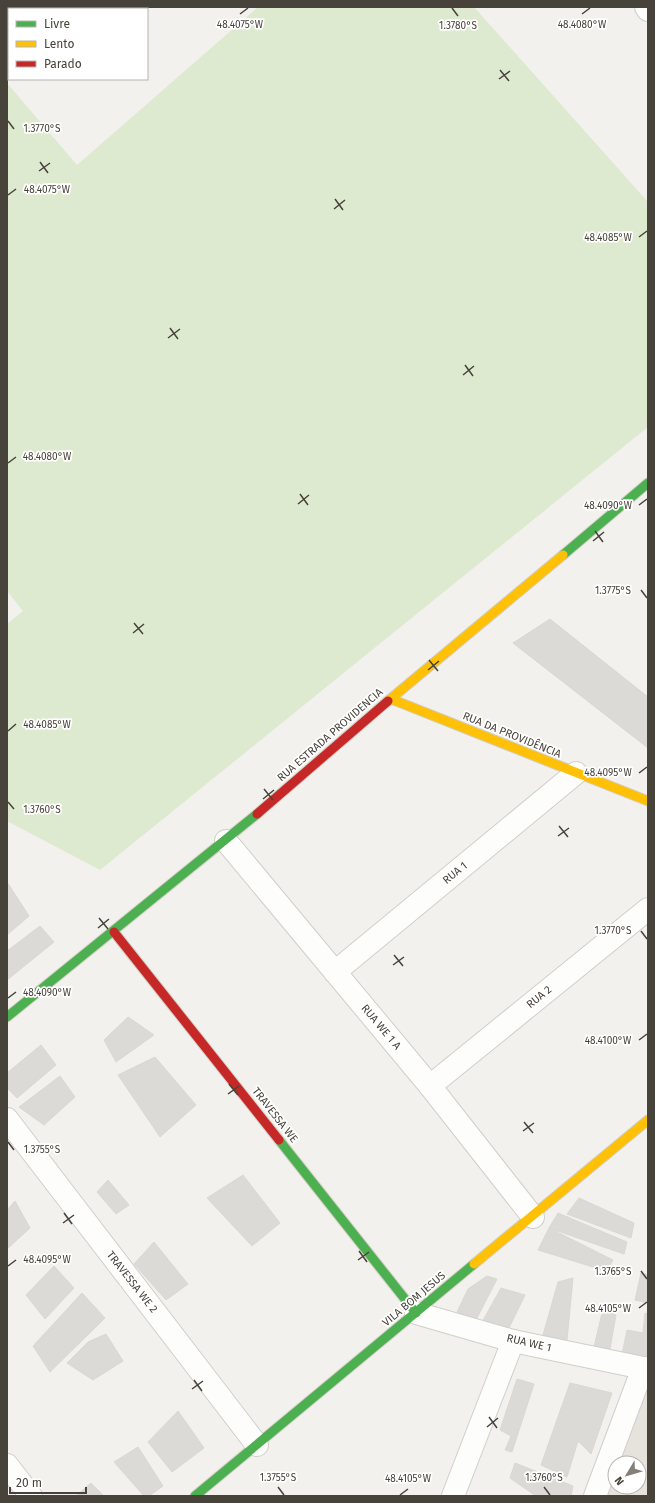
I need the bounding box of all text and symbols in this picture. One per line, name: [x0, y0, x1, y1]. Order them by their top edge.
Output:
legend: [8, 8, 148, 80]
text: Livre: [44, 17, 70, 31]
text: 48.4075°W: [217, 19, 264, 31]
text: 48.4080°W: [558, 19, 607, 31]
text: 1.3780°S: [439, 20, 477, 32]
text: Lento: [44, 37, 74, 51]
text: Parado: [44, 57, 82, 71]
text: 1.3770°S: [24, 123, 61, 135]
text: 48.4075°W: [24, 184, 71, 196]
text: 48.4085°W: [584, 232, 633, 244]
text: 48.4080°W: [23, 451, 72, 463]
text: 48.4090°W: [584, 500, 633, 512]
text: 1.3775°S: [595, 585, 632, 597]
street label: RUA ESTRADA PROVIDENCIA: [275, 685, 386, 784]
street label: RUA DA PROVIDÊNCIA: [461, 709, 564, 761]
text: 48.4085°W: [23, 719, 72, 731]
text: 48.4095°W: [584, 767, 632, 779]
text: 1.3760°S: [23, 804, 61, 816]
street label: RUA 1: [440, 859, 470, 887]
text: 1.3770°S: [595, 925, 632, 937]
street label: RUA 2: [524, 983, 554, 1011]
text: 48.4090°W: [23, 987, 72, 999]
street label: RUA WE 1 A: [358, 1002, 404, 1053]
text: 48.4100°W: [585, 1035, 632, 1047]
street label: TRAVESSA WE: [249, 1085, 301, 1145]
text: 1.3755°S: [24, 1144, 61, 1156]
street label: TRAVESSA WE 2: [104, 1249, 160, 1315]
text: 48.4095°W: [23, 1254, 71, 1266]
text: 1.3765°S: [595, 1266, 632, 1278]
street label: VILA BOM JESUS: [380, 1269, 448, 1329]
text: 48.4105°W: [585, 1303, 632, 1315]
street label: RUA WE 1: [505, 1332, 553, 1354]
north arrow: [607, 1455, 647, 1495]
scale bar: [10, 1469, 86, 1495]
text: 1.3755°S: [260, 1472, 297, 1484]
text: 1.3760°S: [525, 1472, 563, 1484]
text: 48.4105°W: [385, 1473, 432, 1485]
text: N: [612, 1474, 627, 1488]
text: 20 m: [16, 1476, 42, 1490]

